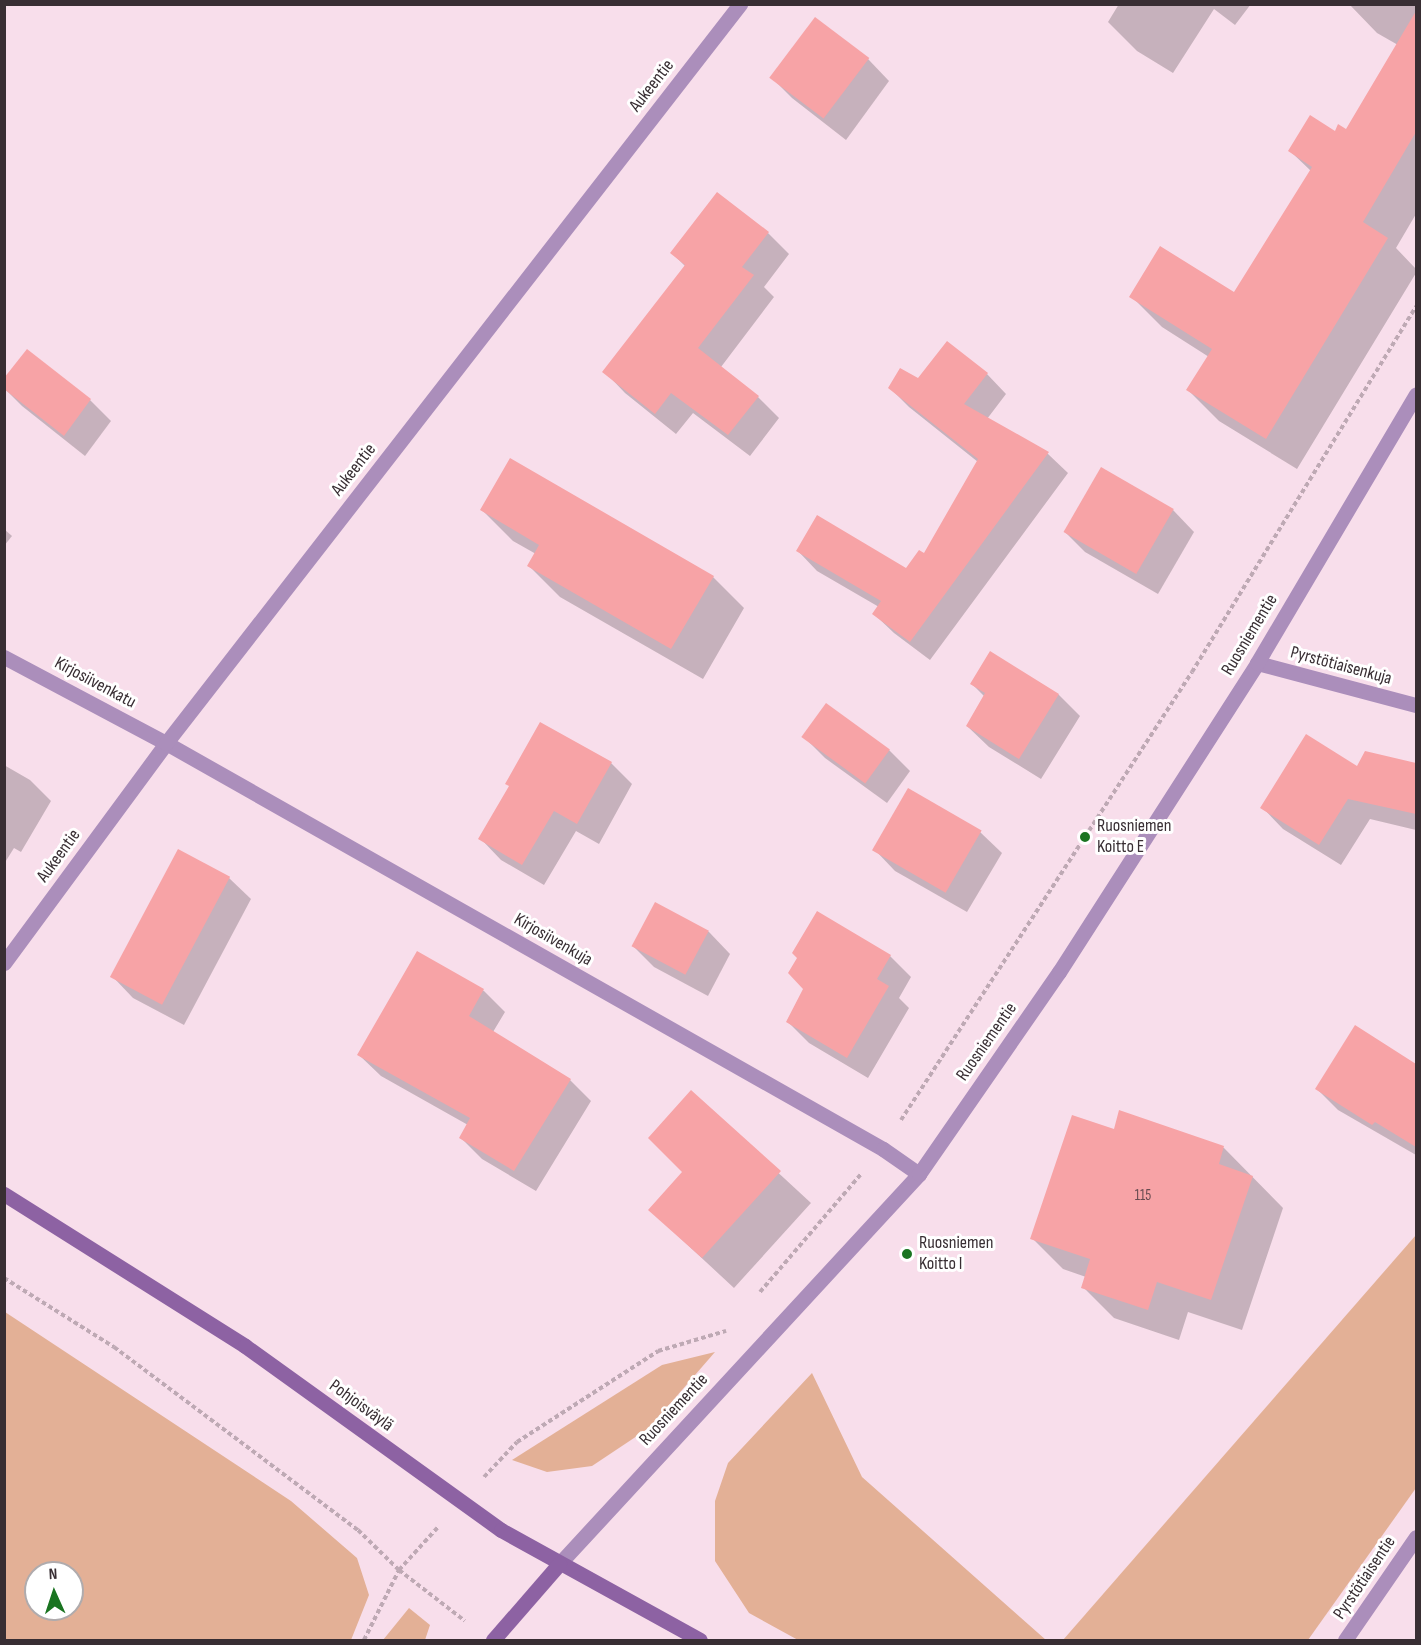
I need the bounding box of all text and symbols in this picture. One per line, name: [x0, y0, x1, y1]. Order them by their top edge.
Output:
street label: Aukeentie: [625, 56, 679, 116]
street label: Aukeentie: [327, 440, 381, 500]
street label: Ruosniementie: [1217, 591, 1283, 679]
street label: Pyrstötiaisenkuja: [1288, 642, 1394, 690]
street label: Kirjosiivenkatu: [51, 653, 139, 713]
place label: Ruosniemen Koitto E: [1097, 816, 1172, 858]
street label: Aukeentie: [33, 825, 85, 887]
marker: Ruosniemen Koitto E: [1078, 830, 1092, 844]
street label: Kirjosiivenkuja: [510, 909, 596, 971]
street label: Ruosniementie: [952, 999, 1022, 1085]
house number: 115: [1135, 1187, 1151, 1205]
place label: Ruosniemen Koitto I: [919, 1233, 994, 1276]
marker: Ruosniemen Koitto I: [900, 1247, 914, 1261]
street label: Ruosniementie: [635, 1369, 713, 1451]
street label: Pohjoisväylä: [325, 1376, 397, 1436]
street label: Pyrstötiaisentie: [1329, 1532, 1401, 1624]
north arrow: [24, 1561, 84, 1621]
text: N: [48, 1565, 58, 1584]

